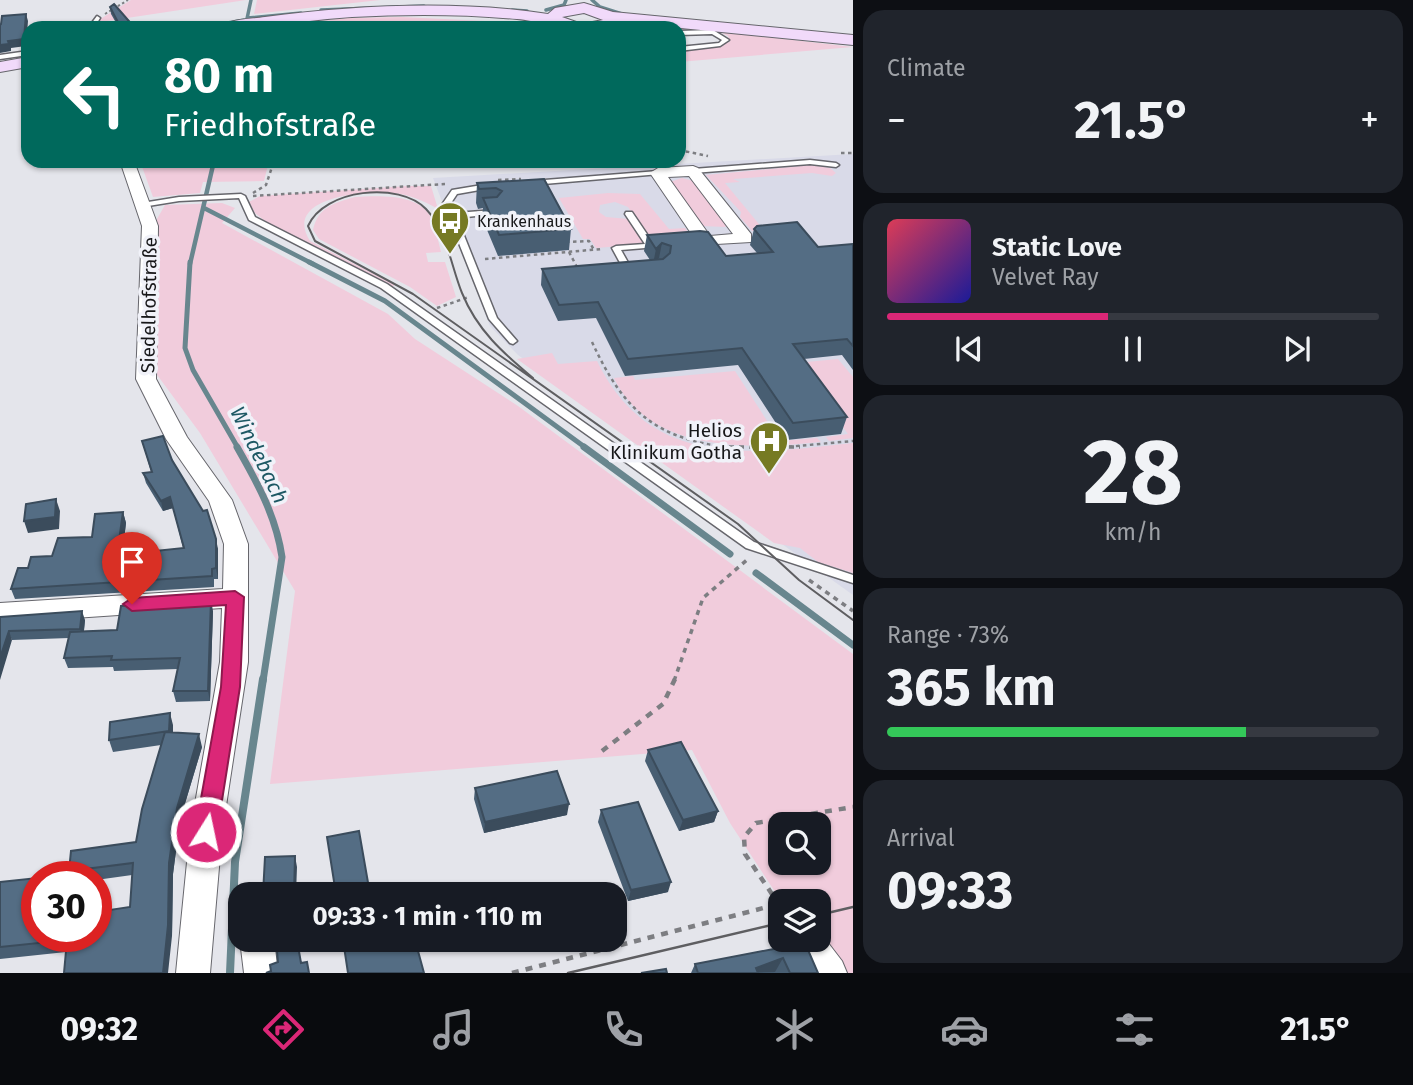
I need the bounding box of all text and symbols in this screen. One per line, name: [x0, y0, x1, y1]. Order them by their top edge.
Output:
text: 80 m: [164, 46, 274, 105]
icon: left: [49, 49, 140, 140]
text: Climate: [887, 54, 966, 82]
text: 21.5°: [1074, 89, 1192, 152]
text: −: [887, 97, 906, 143]
text: +: [1360, 97, 1379, 143]
text: Friedhofstraße: [164, 106, 376, 144]
bus stop icon: Krankenhaus: [429, 200, 471, 255]
place label: Krankenhaus: [477, 212, 571, 231]
text: Static Love: [992, 232, 1122, 263]
street label: Siedelhofstraße: [136, 237, 162, 373]
text: Velvet Ray: [992, 263, 1099, 291]
icon: previous: [950, 330, 988, 368]
icon: pause: [1114, 330, 1152, 368]
icon: next: [1278, 330, 1316, 368]
water label: Windebach: [224, 402, 294, 508]
text: 28: [1083, 418, 1183, 527]
place label: Helios Klinikum Gotha: [610, 419, 742, 464]
hospital icon: Helios Klinikum Gotha: [748, 420, 790, 475]
text: km/h: [1105, 518, 1161, 546]
pin: [102, 532, 162, 604]
icon: arrive: [113, 543, 151, 581]
text: Range · 73%: [887, 621, 1009, 649]
text: 365 km: [887, 656, 1056, 719]
position arrow: [169, 795, 243, 869]
map controls: [768, 812, 831, 952]
button: search: [768, 812, 831, 875]
text: Arrival: [887, 824, 954, 852]
text: 09:33: [887, 859, 1013, 922]
speed limit sign: 30: [21, 861, 112, 952]
button: layers: [768, 889, 831, 952]
text: 09:33 · 1 min · 110 m: [313, 901, 542, 932]
icon: directions: [259, 1005, 308, 1054]
icon: music: [429, 1005, 478, 1054]
icon: phone: [599, 1005, 648, 1054]
icon: climate: [770, 1005, 819, 1054]
icon: car: [940, 1005, 989, 1054]
icon: filters: [1110, 1005, 1159, 1054]
text: 09:32: [61, 1010, 138, 1048]
text: 21.5°: [1280, 1010, 1352, 1048]

